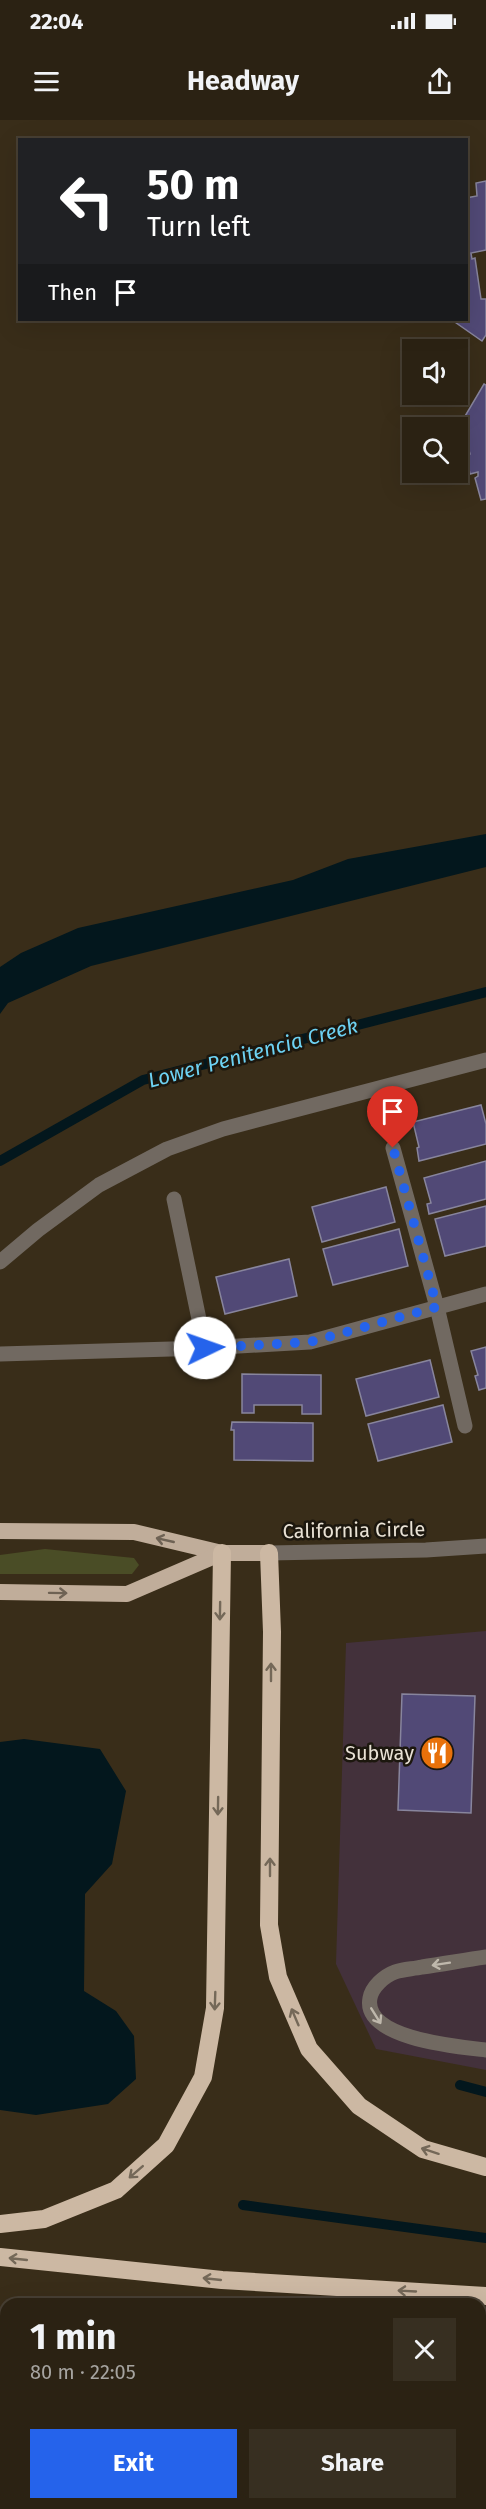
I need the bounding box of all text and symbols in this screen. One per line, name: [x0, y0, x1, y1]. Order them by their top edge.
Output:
text: 22:04: [30, 8, 83, 35]
icon: menu: [30, 65, 63, 98]
text: Headway: [187, 65, 299, 97]
icon: share: [423, 65, 456, 98]
text: 50 m: [147, 160, 240, 210]
icon: left: [48, 162, 126, 240]
text: Turn left: [147, 211, 250, 243]
icon: arrive: [109, 276, 142, 309]
text: Then: [48, 279, 97, 306]
map controls: [402, 339, 468, 483]
button: sound: [402, 339, 468, 405]
button: search: [402, 417, 468, 483]
water label: Lower Penitencia Creek: [145, 1012, 361, 1094]
pin: [367, 1086, 418, 1148]
icon: arrive: [376, 1095, 409, 1128]
position arrow: [173, 1316, 237, 1380]
street label: California Circle: [282, 1517, 426, 1543]
one-way arrow: [155, 1533, 174, 1545]
one-way arrow: [48, 1587, 68, 1599]
one-way arrow: [215, 1601, 226, 1621]
one-way arrow: [265, 1662, 277, 1682]
restaurant icon: Subway: [419, 1735, 455, 1771]
place label: Subway: [345, 1741, 414, 1765]
one-way arrow: [212, 1796, 224, 1816]
one-way arrow: [264, 1857, 276, 1877]
one-way arrow: [432, 1959, 451, 1970]
one-way arrow: [209, 1991, 220, 2011]
one-way arrow: [370, 2007, 383, 2024]
one-way arrow: [289, 2008, 300, 2027]
one-way arrow: [421, 2145, 440, 2156]
one-way arrow: [129, 2165, 144, 2179]
one-way arrow: [9, 2253, 28, 2264]
one-way arrow: [203, 2273, 222, 2284]
one-way arrow: [397, 2285, 417, 2296]
text: 1 min: [30, 2315, 117, 2359]
button: close: [393, 2318, 456, 2381]
text: 80 m · 22:05: [30, 2360, 136, 2384]
button: Exit: [30, 2429, 237, 2498]
button: Share: [249, 2429, 456, 2498]

